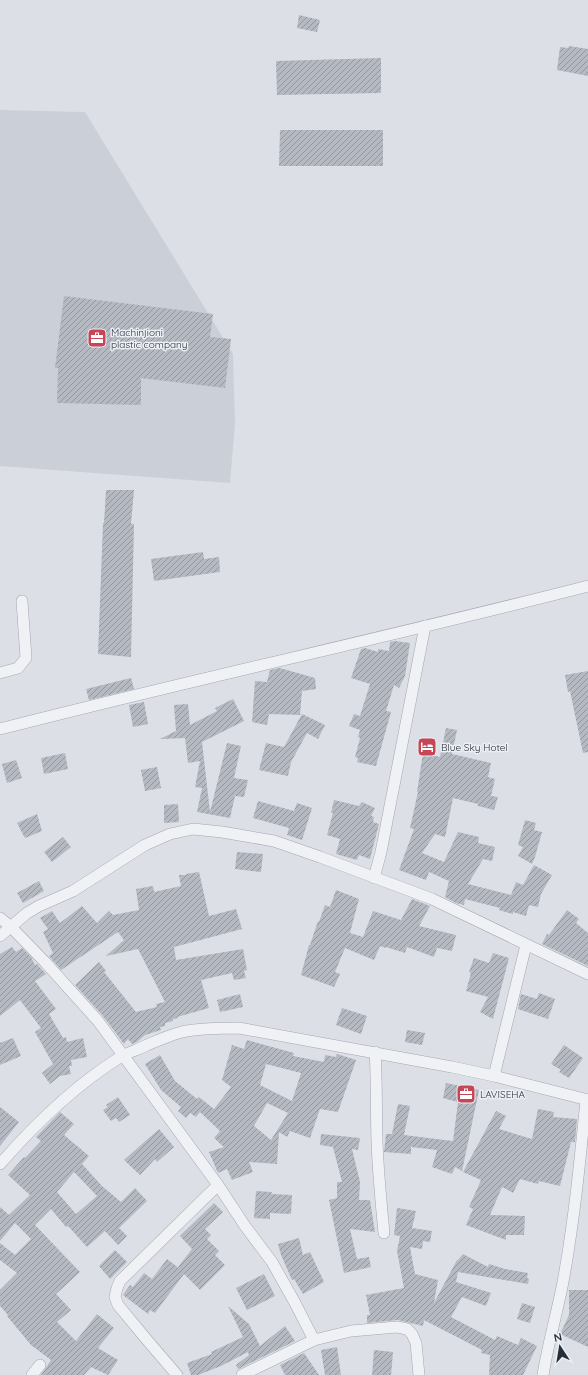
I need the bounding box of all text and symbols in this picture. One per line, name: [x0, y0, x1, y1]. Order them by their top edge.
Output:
place label: Machinjioni plastic company: [111, 326, 187, 351]
office icon: Machinjioni plastic company: [86, 327, 108, 349]
hotel icon: Blue Sky Hotel: [416, 736, 438, 758]
place label: Blue Sky Hotel: [441, 741, 508, 754]
office icon: LAVISEHA: [455, 1083, 477, 1105]
place label: LAVISEHA: [480, 1088, 526, 1101]
north arrow: [540, 1327, 580, 1367]
text: N: [553, 1330, 563, 1345]

